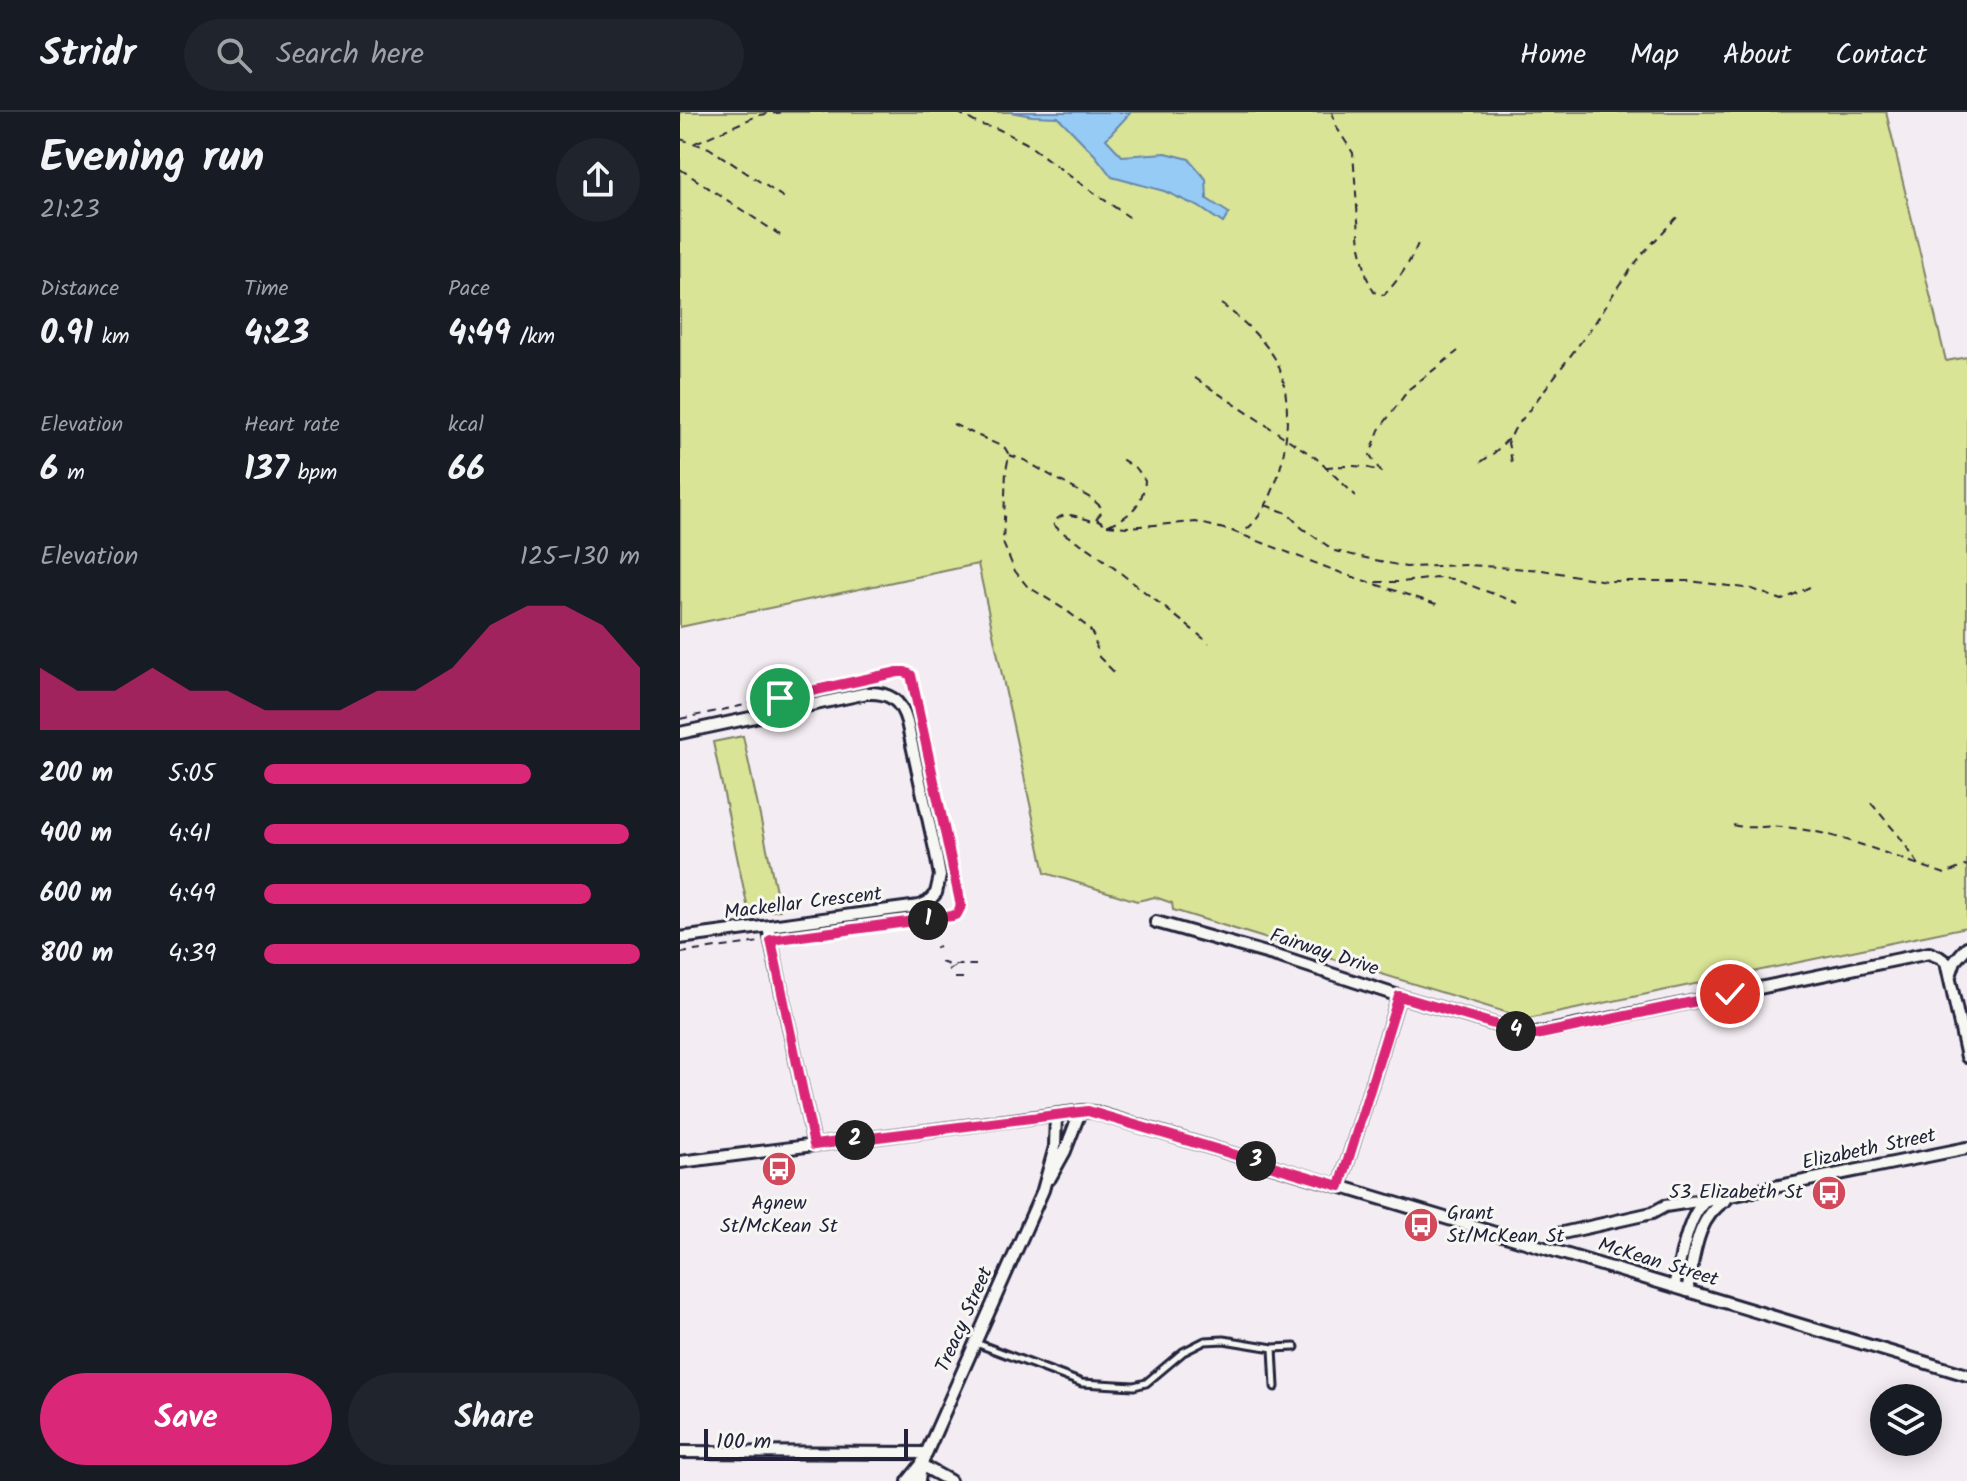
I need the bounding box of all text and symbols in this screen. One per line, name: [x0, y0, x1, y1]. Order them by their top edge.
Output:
search box: [184, 19, 744, 91]
text: Stridr: [40, 25, 136, 85]
text: Search here: [276, 31, 424, 79]
icon: search: [212, 33, 256, 77]
text: Home: [1520, 33, 1586, 78]
text: Map: [1630, 33, 1679, 78]
text: About: [1723, 33, 1791, 78]
text: Contact: [1835, 33, 1927, 78]
text: Evening run: [40, 124, 264, 194]
button: share: [556, 138, 640, 222]
text: 21:23: [40, 189, 100, 231]
text: Distance: [40, 272, 119, 307]
text: Time: [244, 272, 288, 307]
text: Pace: [448, 272, 490, 307]
text: 0.91: [40, 307, 93, 361]
text: 4:23: [244, 307, 309, 361]
text: 4:49: [448, 307, 511, 361]
text: km: [93, 320, 130, 355]
text: /km: [511, 320, 555, 355]
text: Elevation: [40, 408, 123, 443]
text: Heart rate: [244, 408, 340, 443]
text: kcal: [448, 408, 484, 443]
text: 6: [40, 443, 58, 497]
text: 137: [244, 443, 289, 497]
text: 66: [448, 443, 485, 497]
text: m: [58, 456, 85, 491]
text: bpm: [289, 456, 337, 491]
text: Elevation: [40, 536, 138, 578]
text: 125–130 m: [520, 536, 640, 578]
pin: [746, 664, 814, 732]
icon: arrive: [758, 676, 802, 720]
text: 200 m: [40, 753, 113, 795]
text: 5:05: [168, 753, 215, 795]
text: 400 m: [40, 813, 112, 855]
text: 4:41: [168, 813, 211, 855]
text: 600 m: [40, 873, 112, 915]
text: 4:49: [168, 873, 216, 915]
street label: Mackellar Crescent: [722, 878, 884, 930]
pin: 1: [908, 900, 948, 940]
text: 1: [925, 902, 931, 937]
street label: Fairway Drive: [1265, 920, 1383, 986]
text: 800 m: [40, 933, 113, 975]
text: 4:39: [168, 933, 216, 975]
pin: [1696, 960, 1764, 1028]
icon: check: [1708, 972, 1752, 1016]
pin: 4: [1496, 1011, 1536, 1051]
text: 4: [1510, 1013, 1522, 1048]
pin: 2: [835, 1120, 875, 1160]
street label: Elizabeth Street: [1799, 1120, 1939, 1180]
text: 2: [849, 1122, 861, 1157]
pin: 3: [1236, 1141, 1276, 1181]
text: 3: [1250, 1143, 1262, 1178]
bus stop icon: Agnew St/McKean St: [760, 1150, 798, 1188]
bus stop icon: 53 Elizabeth St: [1810, 1174, 1848, 1212]
place label: 53 Elizabeth St: [1669, 1177, 1803, 1209]
place label: Agnew St/McKean St: [720, 1188, 838, 1243]
place label: Grant St/McKean St: [1447, 1198, 1565, 1253]
bus stop icon: Grant St/McKean St: [1402, 1206, 1440, 1244]
street label: McKean Street: [1594, 1230, 1722, 1297]
street label: Treacy Street: [927, 1262, 1003, 1378]
button: Save: [40, 1373, 332, 1465]
button: Share: [348, 1373, 640, 1465]
map controls: [1870, 1384, 1942, 1456]
button: layers: [1870, 1384, 1942, 1456]
scale bar: [704, 1425, 908, 1461]
text: 100 m: [716, 1425, 771, 1460]

